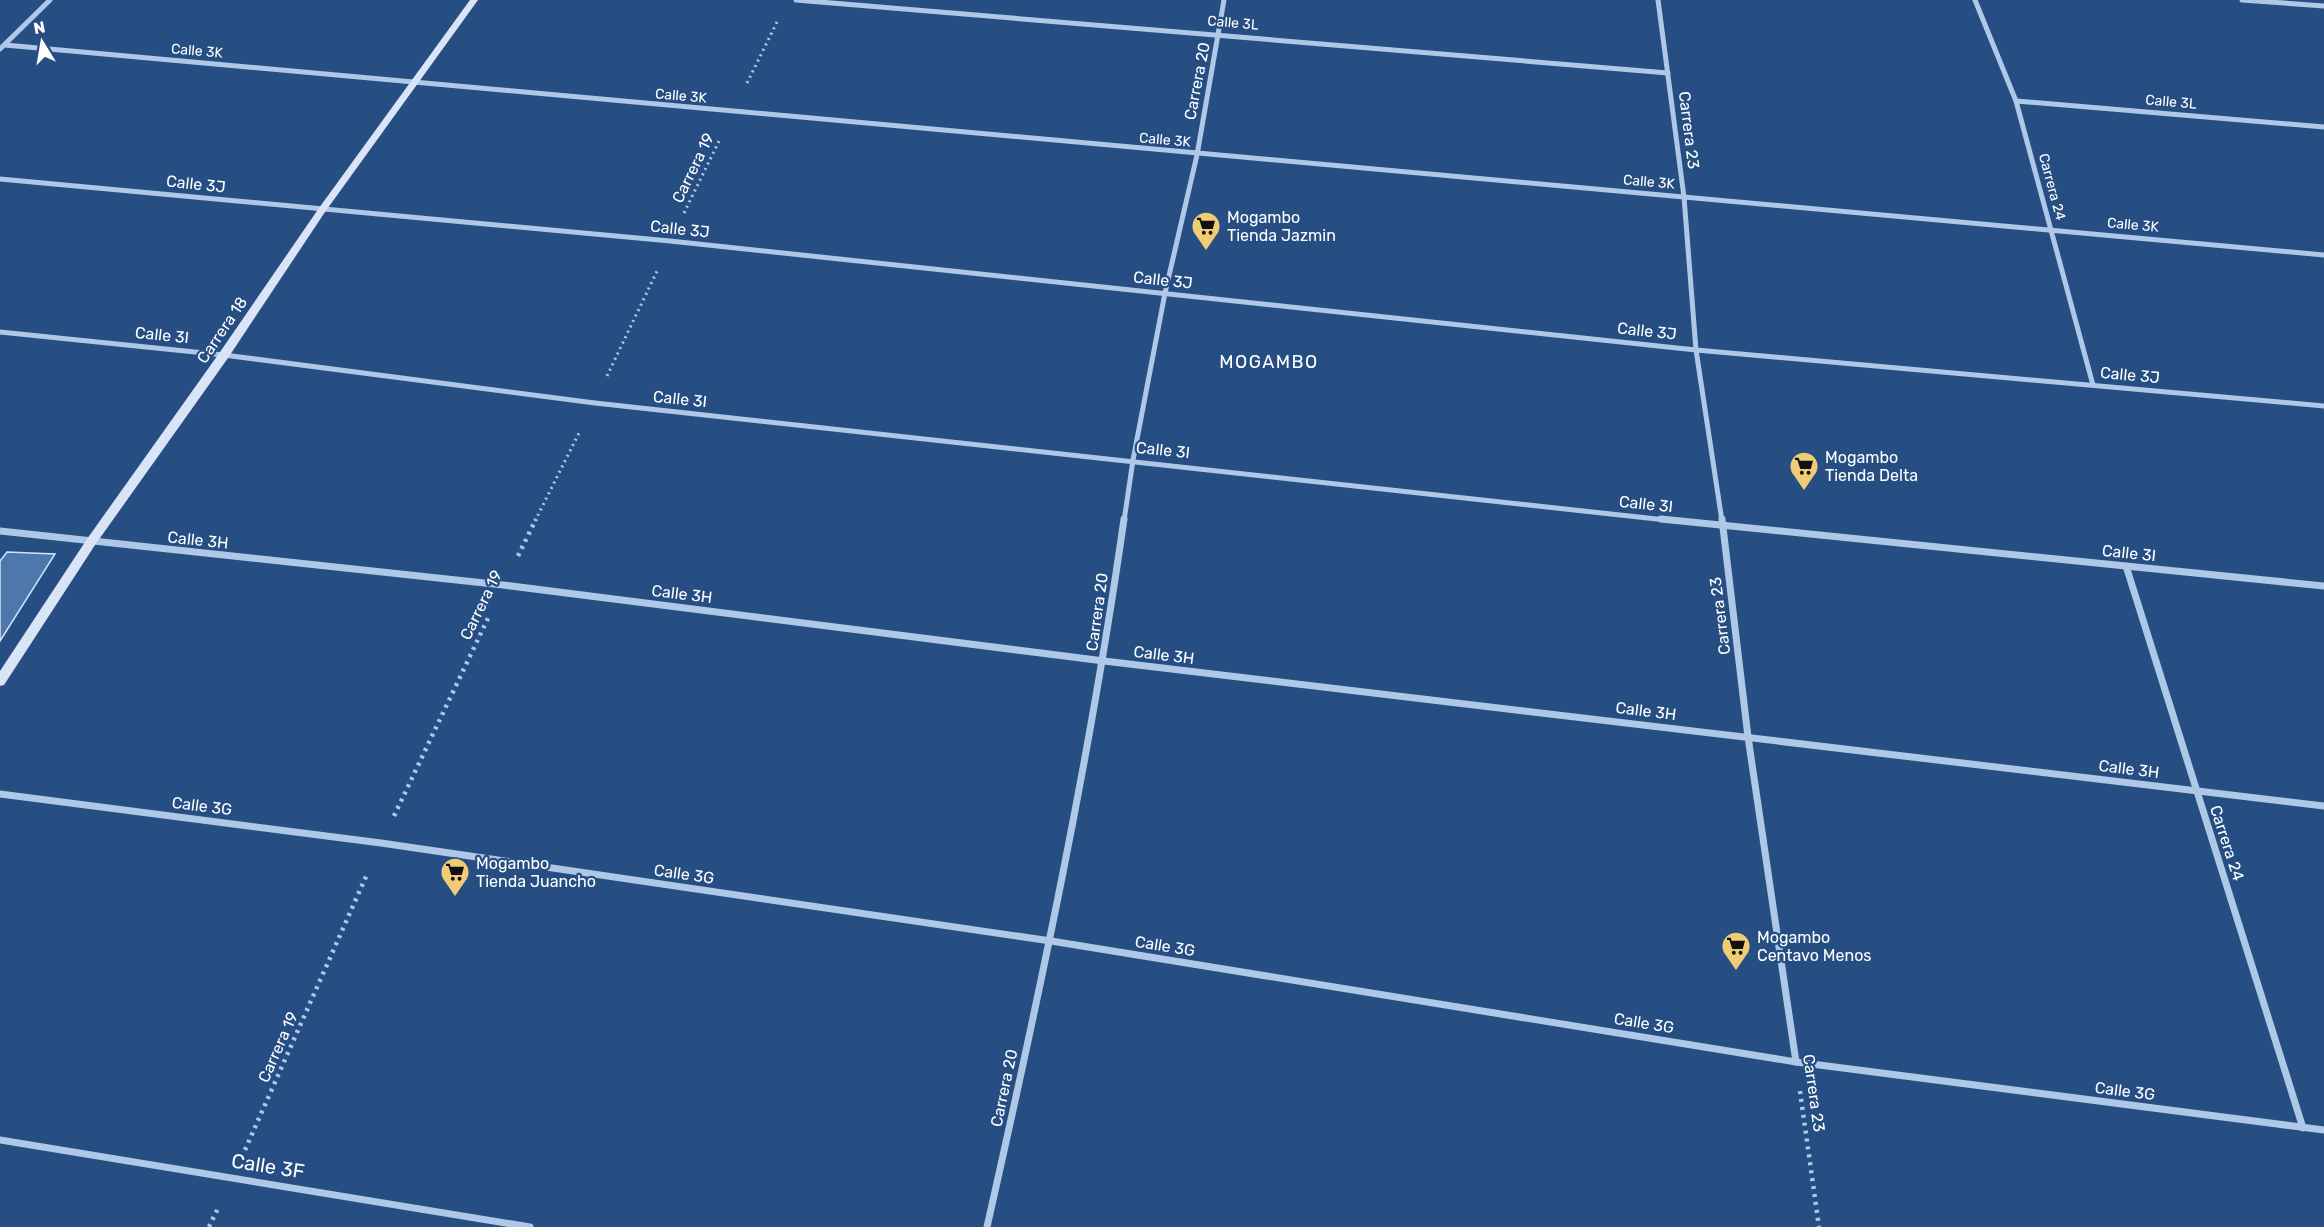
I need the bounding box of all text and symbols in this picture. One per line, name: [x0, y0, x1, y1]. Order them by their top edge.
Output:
north arrow: [12, 12, 72, 72]
street label: Calle 3L: [1207, 12, 1259, 34]
text: N: [32, 17, 47, 38]
street label: Calle 3K: [170, 40, 224, 62]
street label: Carrera 20: [1180, 41, 1214, 121]
street label: Calle 3K: [654, 85, 708, 107]
street label: Carrera 23: [1675, 90, 1703, 170]
street label: Calle 3L: [2145, 91, 2197, 113]
street label: Calle 3K: [1138, 129, 1192, 151]
street label: Carrera 19: [668, 130, 718, 206]
street label: Carrera 24: [2035, 152, 2069, 223]
street label: Calle 3J: [165, 171, 227, 197]
street label: Calle 3K: [1622, 171, 1676, 193]
place label: Mogambo Tienda Jazmin: [1227, 208, 1336, 245]
supermarket icon: Mogambo Tienda Jazmin: [1190, 210, 1222, 252]
street label: Calle 3K: [2106, 214, 2160, 236]
street label: Calle 3J: [649, 216, 711, 242]
street label: Calle 3J: [1132, 267, 1194, 293]
street label: Carrera 18: [193, 293, 251, 367]
street label: Calle 3J: [1616, 318, 1678, 344]
street label: Calle 3I: [134, 323, 190, 347]
district label: MOGAMBO: [1219, 351, 1319, 373]
street label: Calle 3J: [2099, 363, 2161, 387]
street label: Calle 3I: [652, 387, 708, 411]
street label: Calle 3I: [1135, 438, 1191, 462]
place label: Mogambo Tienda Delta: [1825, 448, 1918, 485]
supermarket icon: Mogambo Tienda Delta: [1788, 450, 1820, 492]
street label: Calle 3I: [1618, 492, 1674, 516]
street label: Calle 3H: [167, 527, 229, 553]
street label: Calle 3I: [2101, 541, 2157, 565]
street label: Carrera 19: [456, 567, 506, 643]
street label: Carrera 20: [1082, 572, 1112, 652]
street label: Carrera 23: [1706, 576, 1734, 656]
street label: Calle 3H: [650, 581, 714, 607]
street label: Calle 3H: [1132, 642, 1196, 668]
street label: Calle 3H: [1614, 698, 1678, 724]
street label: Calle 3H: [2097, 756, 2161, 782]
street label: Calle 3G: [171, 793, 233, 819]
street label: Carrera 24: [2206, 803, 2248, 883]
place label: Mogambo Tienda Juancho: [476, 854, 596, 891]
supermarket icon: Mogambo Tienda Juancho: [439, 856, 471, 898]
street label: Calle 3G: [653, 860, 715, 888]
place label: Mogambo Centavo Menos: [1757, 928, 1872, 965]
supermarket icon: Mogambo Centavo Menos: [1720, 930, 1752, 972]
street label: Calle 3G: [1134, 932, 1196, 960]
street label: Carrera 19: [254, 1009, 302, 1085]
street label: Calle 3G: [1613, 1009, 1675, 1037]
street label: Carrera 20: [987, 1048, 1021, 1128]
street label: Carrera 23: [1799, 1053, 1829, 1133]
street label: Calle 3G: [2094, 1078, 2156, 1104]
street label: Calle 3F: [230, 1148, 306, 1184]

